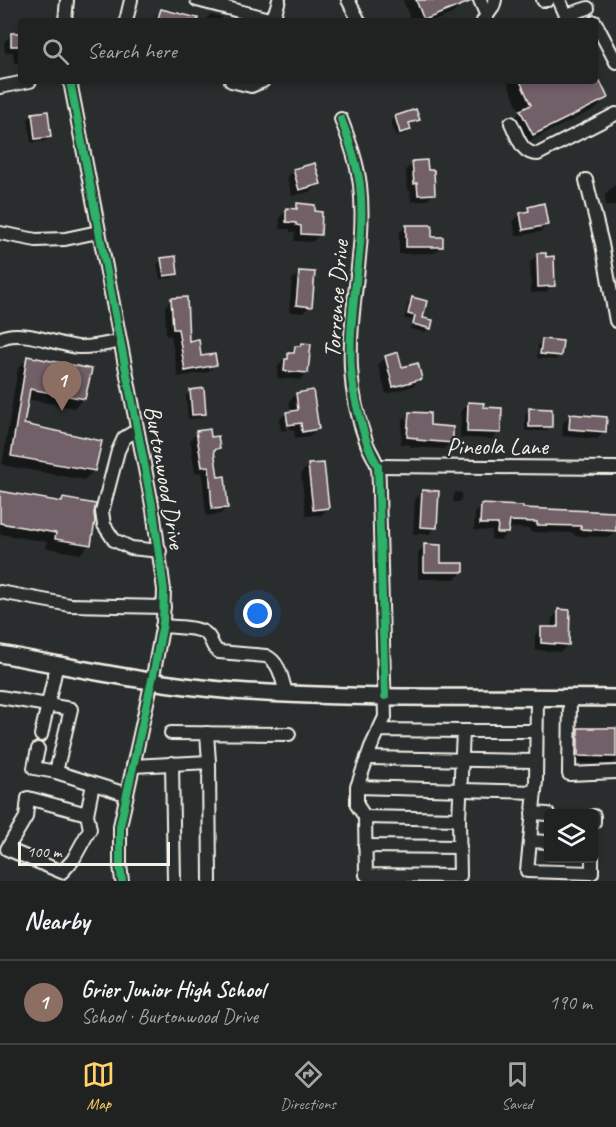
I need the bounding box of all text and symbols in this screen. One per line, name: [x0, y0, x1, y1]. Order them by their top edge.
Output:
search box: [18, 18, 598, 84]
icon: search: [39, 35, 72, 68]
text: Search here: [87, 37, 177, 65]
street label: Torrence Drive: [317, 237, 355, 359]
pin: 1: [42, 362, 82, 411]
street label: Burtonwood Drive: [138, 403, 193, 553]
street label: Pineola Lane: [446, 431, 550, 461]
your location: [243, 599, 272, 628]
map controls: [544, 809, 598, 863]
button: layers: [544, 809, 598, 863]
scale bar: [18, 839, 170, 866]
text: 100 m: [27, 842, 61, 862]
text: Nearby: [24, 904, 89, 937]
text: Grier Junior High School: [81, 976, 265, 1004]
text: 1: [39, 990, 48, 1015]
text: 190 m: [549, 990, 592, 1015]
text: School · Burtonwood Drive: [81, 1004, 258, 1029]
tab: Map: [82, 1058, 115, 1114]
tab: Directions: [280, 1058, 336, 1114]
tab: Saved: [501, 1058, 534, 1114]

